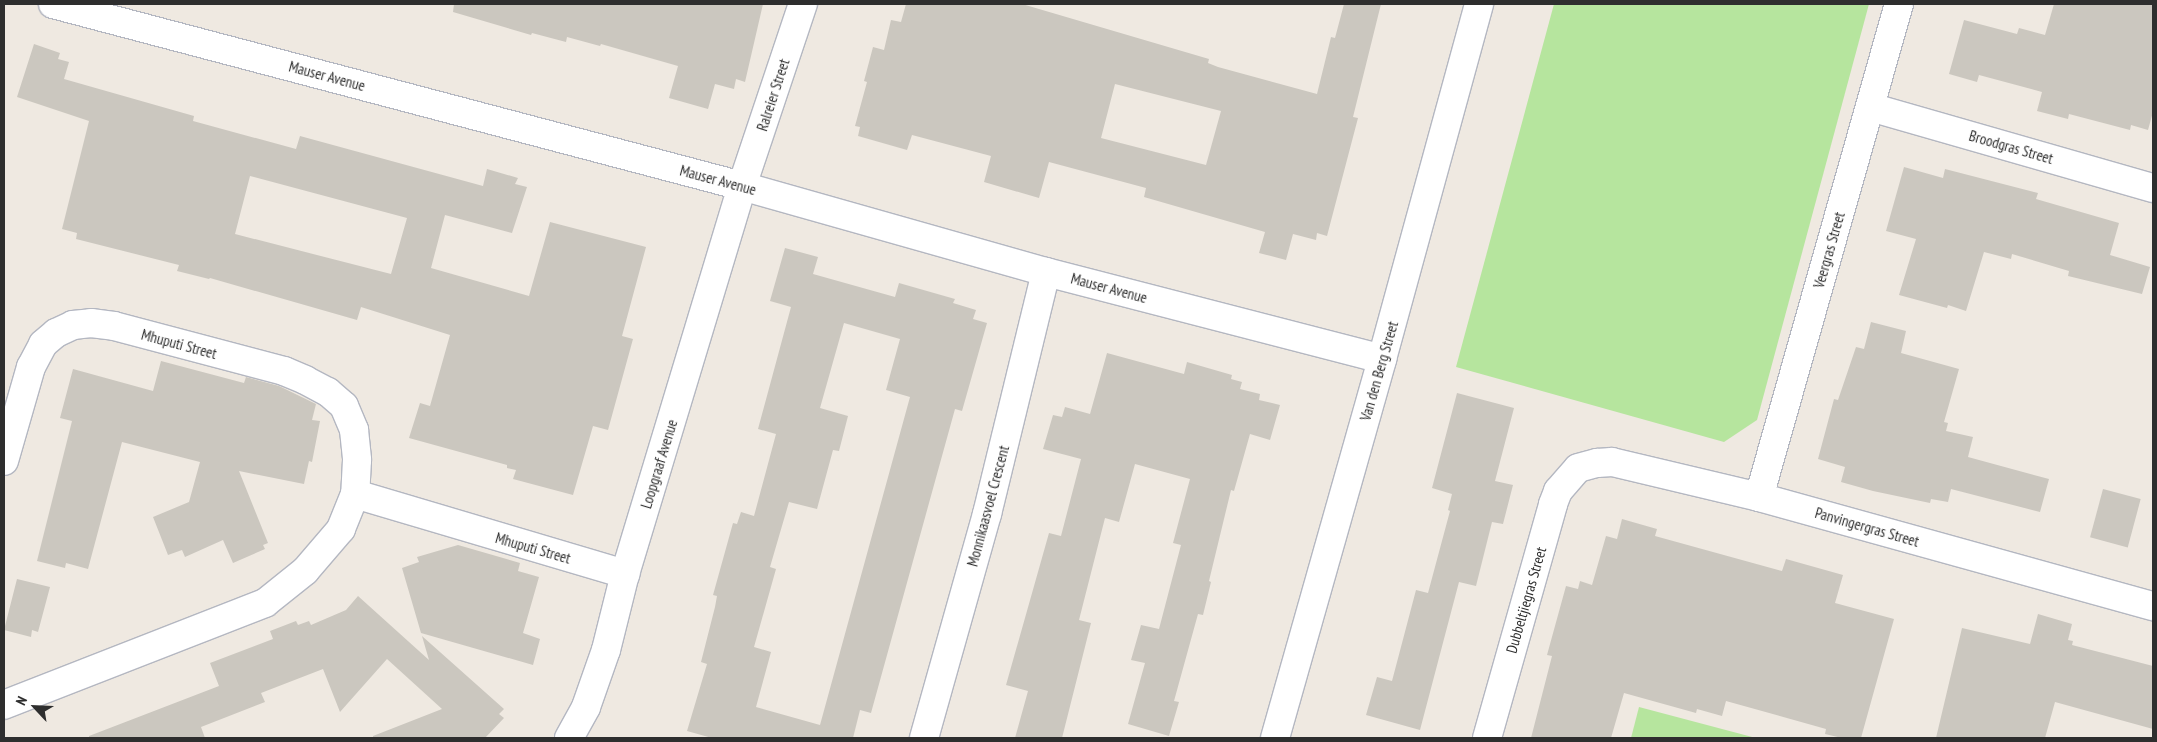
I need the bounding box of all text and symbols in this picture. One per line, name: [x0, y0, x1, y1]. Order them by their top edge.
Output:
street label: Mauser Avenue: [287, 57, 367, 95]
street label: Ralreier Street: [753, 57, 793, 133]
street label: Broodgras Street: [1967, 126, 2055, 168]
street label: Mauser Avenue: [678, 161, 758, 199]
street label: Veergras Street: [1810, 210, 1848, 290]
street label: Mauser Avenue: [1069, 269, 1149, 307]
street label: Van den Berg Street: [1356, 319, 1402, 423]
street label: Mhuputi Street: [139, 325, 219, 363]
street label: Loopgraaf Avenue: [637, 417, 681, 511]
street label: Monnikaasvoel Crescent: [963, 444, 1013, 568]
street label: Panvingergras Street: [1813, 504, 1921, 550]
street label: Mhuputi Street: [493, 529, 573, 567]
street label: Dubbeltjiegras Street: [1502, 545, 1550, 655]
north arrow: [10, 682, 60, 732]
text: N: [12, 693, 31, 708]

